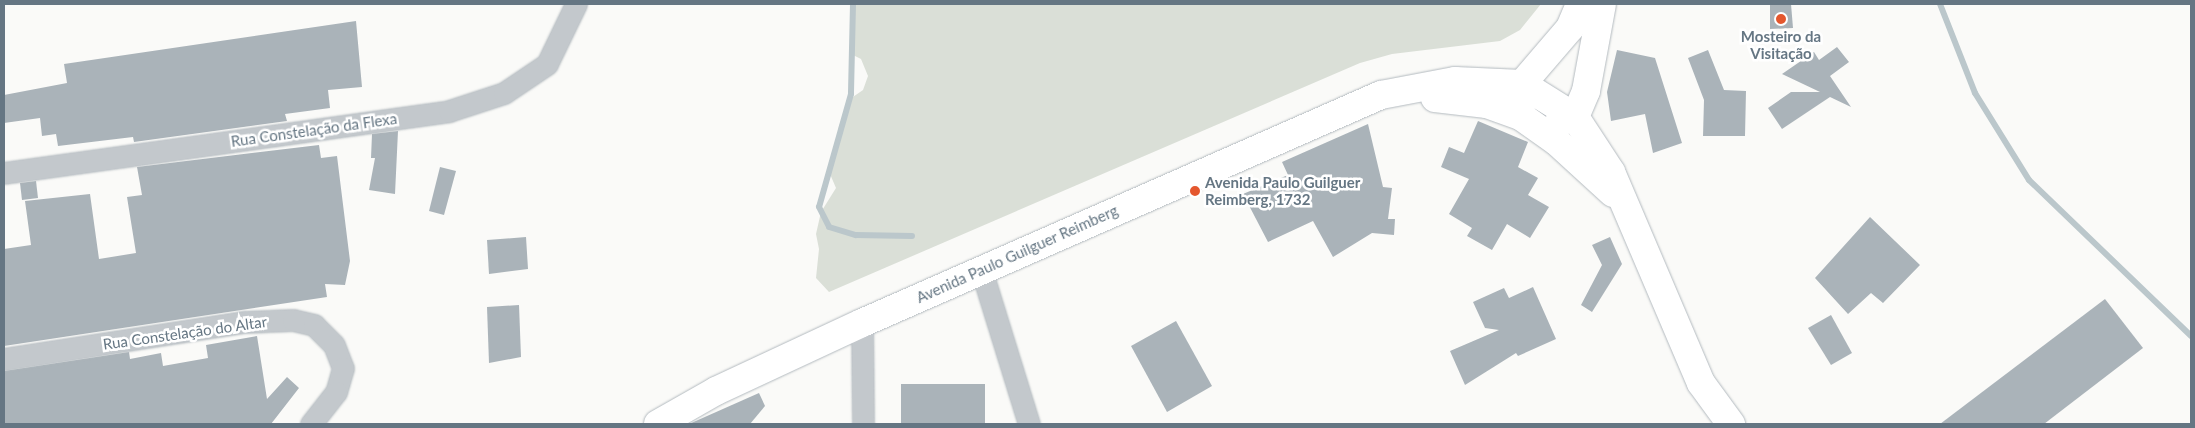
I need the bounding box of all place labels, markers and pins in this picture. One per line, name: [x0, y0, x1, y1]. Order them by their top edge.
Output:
marker: Mosteiro da Visitação: [1775, 13, 1787, 25]
place label: Mosteiro da Visitação: [1741, 27, 1821, 62]
place label: Avenida Paulo Guilguer Reimberg, 1732: [1205, 173, 1360, 208]
marker: Avenida Paulo Guilguer Reimberg, 1732: [1189, 185, 1201, 197]

